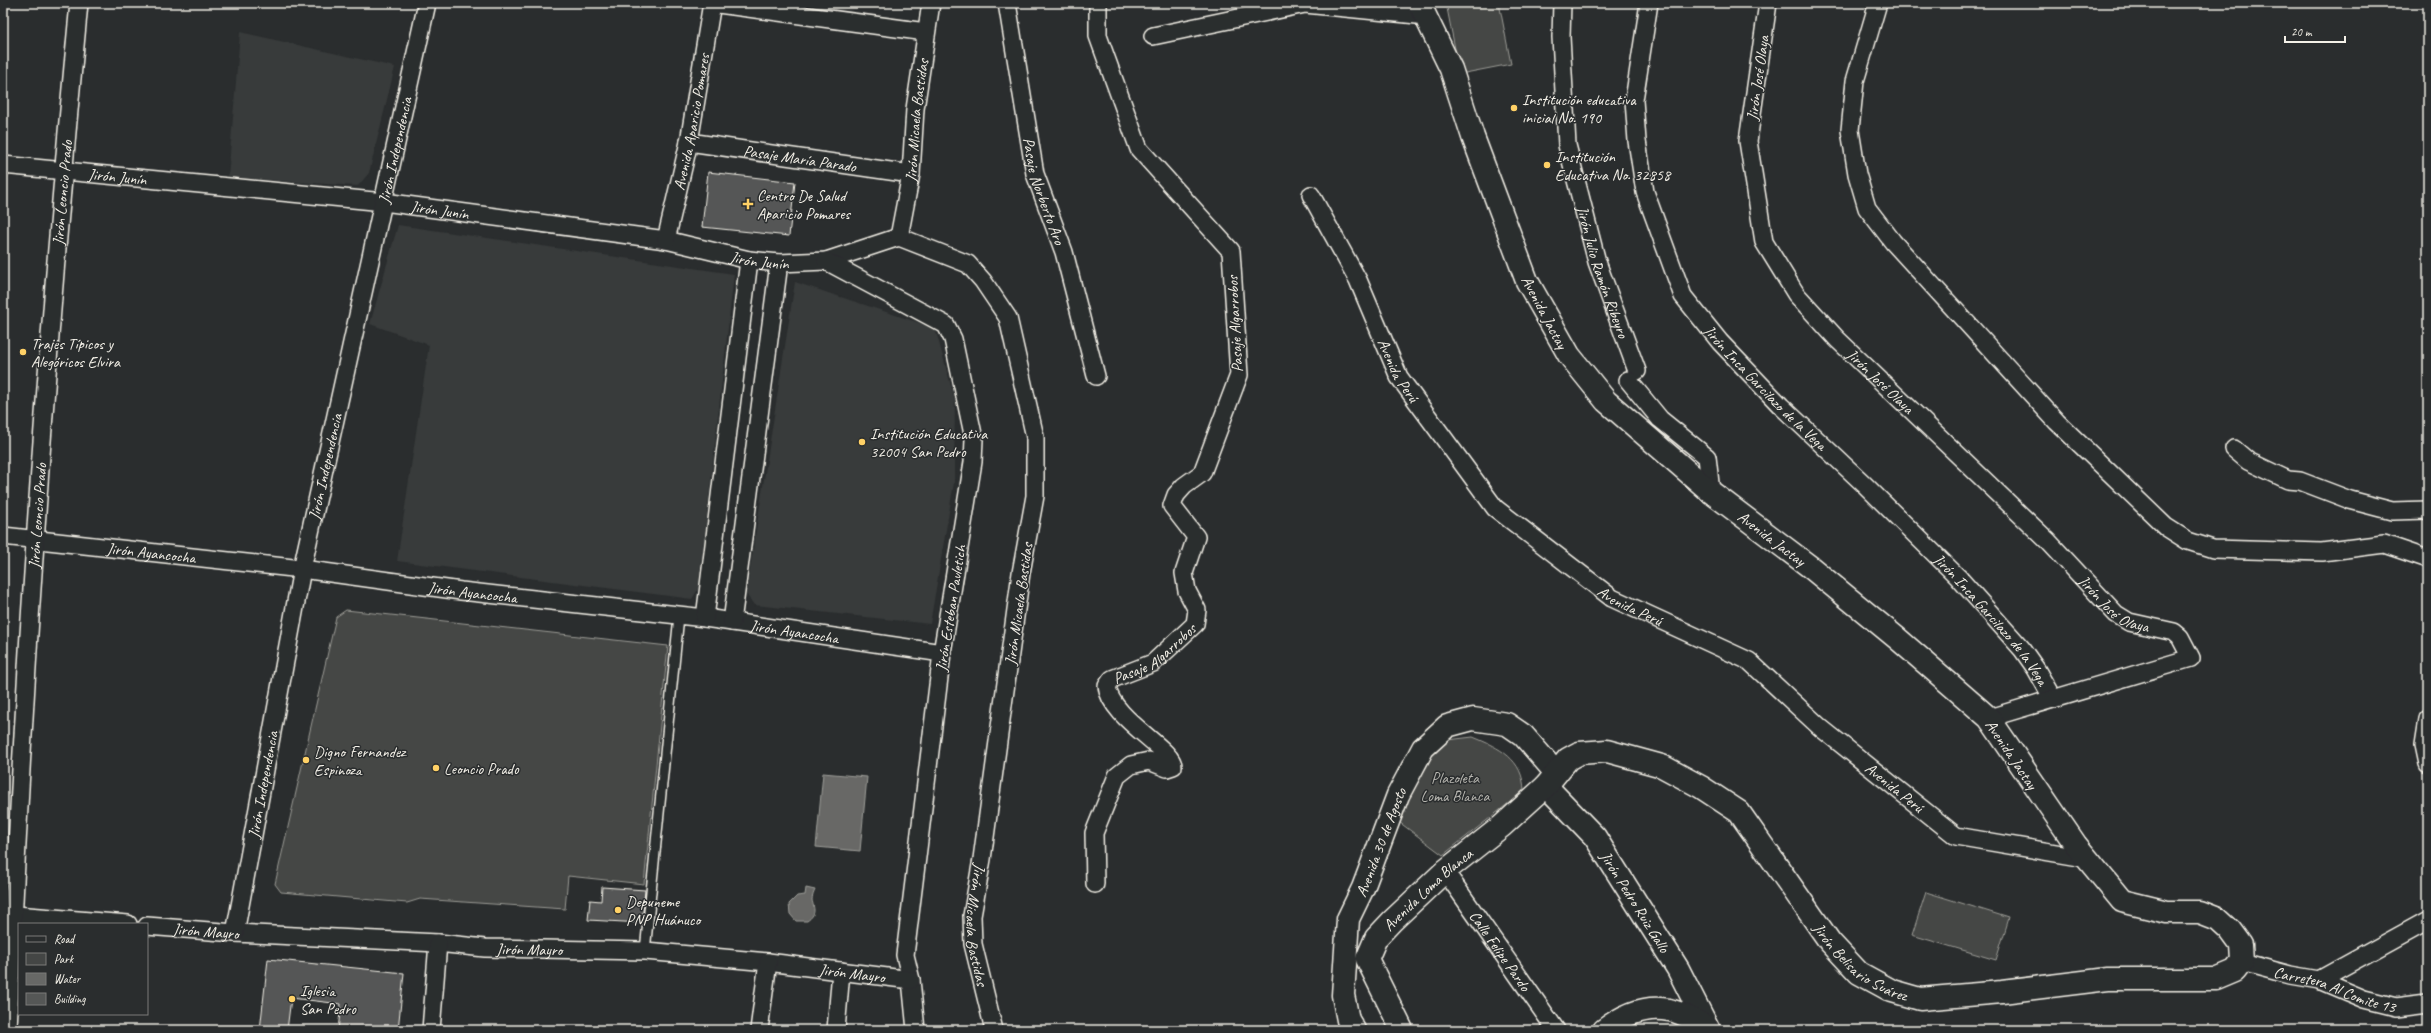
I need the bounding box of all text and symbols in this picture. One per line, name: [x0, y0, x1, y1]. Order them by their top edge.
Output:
scale bar: [2285, 18, 2345, 44]
text: 20 m: [2291, 24, 2313, 40]
street label: Jirón José Olaya: [1742, 33, 1774, 123]
street label: Avenida Aparicio Pomares: [669, 51, 715, 192]
street label: Jirón Micaela Bastidas: [901, 56, 934, 185]
place label: Institución educativa inicial No. 190: [1522, 90, 1637, 128]
street label: Jirón Independencia: [374, 94, 417, 206]
marker: Institución educativa inicial No. 190: [1509, 103, 1519, 113]
street label: Pasaje Norberto Aro: [1018, 136, 1070, 249]
street label: Jirón Leoncio Prado: [48, 138, 77, 247]
street label: Pasaje María Parado: [742, 141, 859, 177]
place label: Institución Educativa No. 32858: [1555, 147, 1672, 185]
marker: Institución Educativa No. 32858: [1542, 160, 1552, 170]
street label: Jirón Junín: [86, 164, 148, 190]
place label: Centro De Salud Aparicio Pomares: [757, 186, 851, 224]
street label: Jirón Junín: [408, 197, 471, 224]
marker: Centro De Salud Aparicio Pomares: [742, 198, 754, 210]
street label: Jirón Julio Ramón Ribeyro: [1572, 203, 1633, 342]
street label: Jirón Junín: [727, 247, 790, 274]
street label: Avenida Jactay: [1517, 272, 1572, 354]
street label: Pasaje Algarrobos: [1222, 274, 1248, 373]
street label: Jirón Inca Garcilazo de la Vega: [1699, 320, 1832, 456]
place label: Trajes Típicos y Alegóricos Elvira: [31, 334, 121, 372]
street label: Avenida Perú: [1373, 336, 1424, 408]
street label: Jirón José Olaya: [1841, 344, 1919, 419]
marker: Trajes Típicos y Alegóricos Elvira: [18, 347, 28, 357]
street label: Jirón Independencia: [304, 410, 347, 523]
place label: Institución Educativa 32004 San Pedro: [870, 424, 988, 462]
marker: Institución Educativa 32004 San Pedro: [857, 437, 867, 447]
street label: Jirón Leoncio Prado: [24, 461, 51, 570]
street label: Avenida Jactay: [1733, 507, 1811, 572]
street label: Jirón Ayancocha: [105, 538, 198, 568]
street label: Jirón Micaela Bastidas: [1000, 540, 1038, 668]
street label: Jirón Esteban Pavletich: [931, 542, 971, 674]
street label: Jirón Inca Garcilazo de la Vega: [1928, 549, 2053, 690]
street label: Jirón José Olaya: [2073, 570, 2152, 637]
street label: Jirón Ayancocha: [426, 577, 519, 608]
street label: Avenida Perú: [1593, 582, 1667, 632]
street label: Jirón Ayancocha: [748, 616, 841, 649]
street label: Pasaje Algarrobos: [1110, 618, 1202, 689]
street label: Avenida Jactay: [1981, 716, 2043, 795]
street label: Jirón Independencia: [244, 728, 283, 841]
place label: Digno Fernandez Espinoza: [314, 742, 407, 780]
marker: Digno Fernandez Espinoza: [301, 755, 311, 765]
street label: Avenida Perú: [1861, 758, 1929, 819]
place label: Leoncio Prado: [444, 759, 520, 779]
marker: Leoncio Prado: [431, 763, 441, 773]
park label: Plazoleta Loma Blanca: [1420, 768, 1491, 806]
street label: Avenida 30 de Agosto: [1351, 783, 1412, 900]
street label: Avenida Loma Blanca: [1379, 843, 1478, 936]
street label: Jirón Pedro Ruiz Gallo: [1595, 847, 1675, 958]
street label: Jirón Micaela Bastidas: [961, 861, 992, 990]
place label: Depuneme PNP Huánuco: [626, 892, 702, 930]
marker: Depuneme PNP Huánuco: [613, 905, 623, 915]
street label: Calle Felipe Pardo: [1465, 907, 1535, 996]
street label: Jirón Belisario Suárez: [1808, 918, 1911, 1006]
street label: Jirón Mayro: [171, 919, 241, 944]
legend: [18, 923, 148, 1015]
text: Road: [54, 931, 76, 947]
street label: Jirón Mayro: [495, 939, 565, 960]
text: Park: [54, 951, 75, 967]
street label: Jirón Mayro: [817, 959, 888, 988]
street label: Carretera Al Comite 13: [2271, 962, 2399, 1018]
text: Water: [54, 971, 82, 987]
place label: Iglesia San Pedro: [300, 981, 357, 1019]
text: Building: [54, 991, 86, 1007]
marker: Iglesia San Pedro: [287, 994, 297, 1004]

